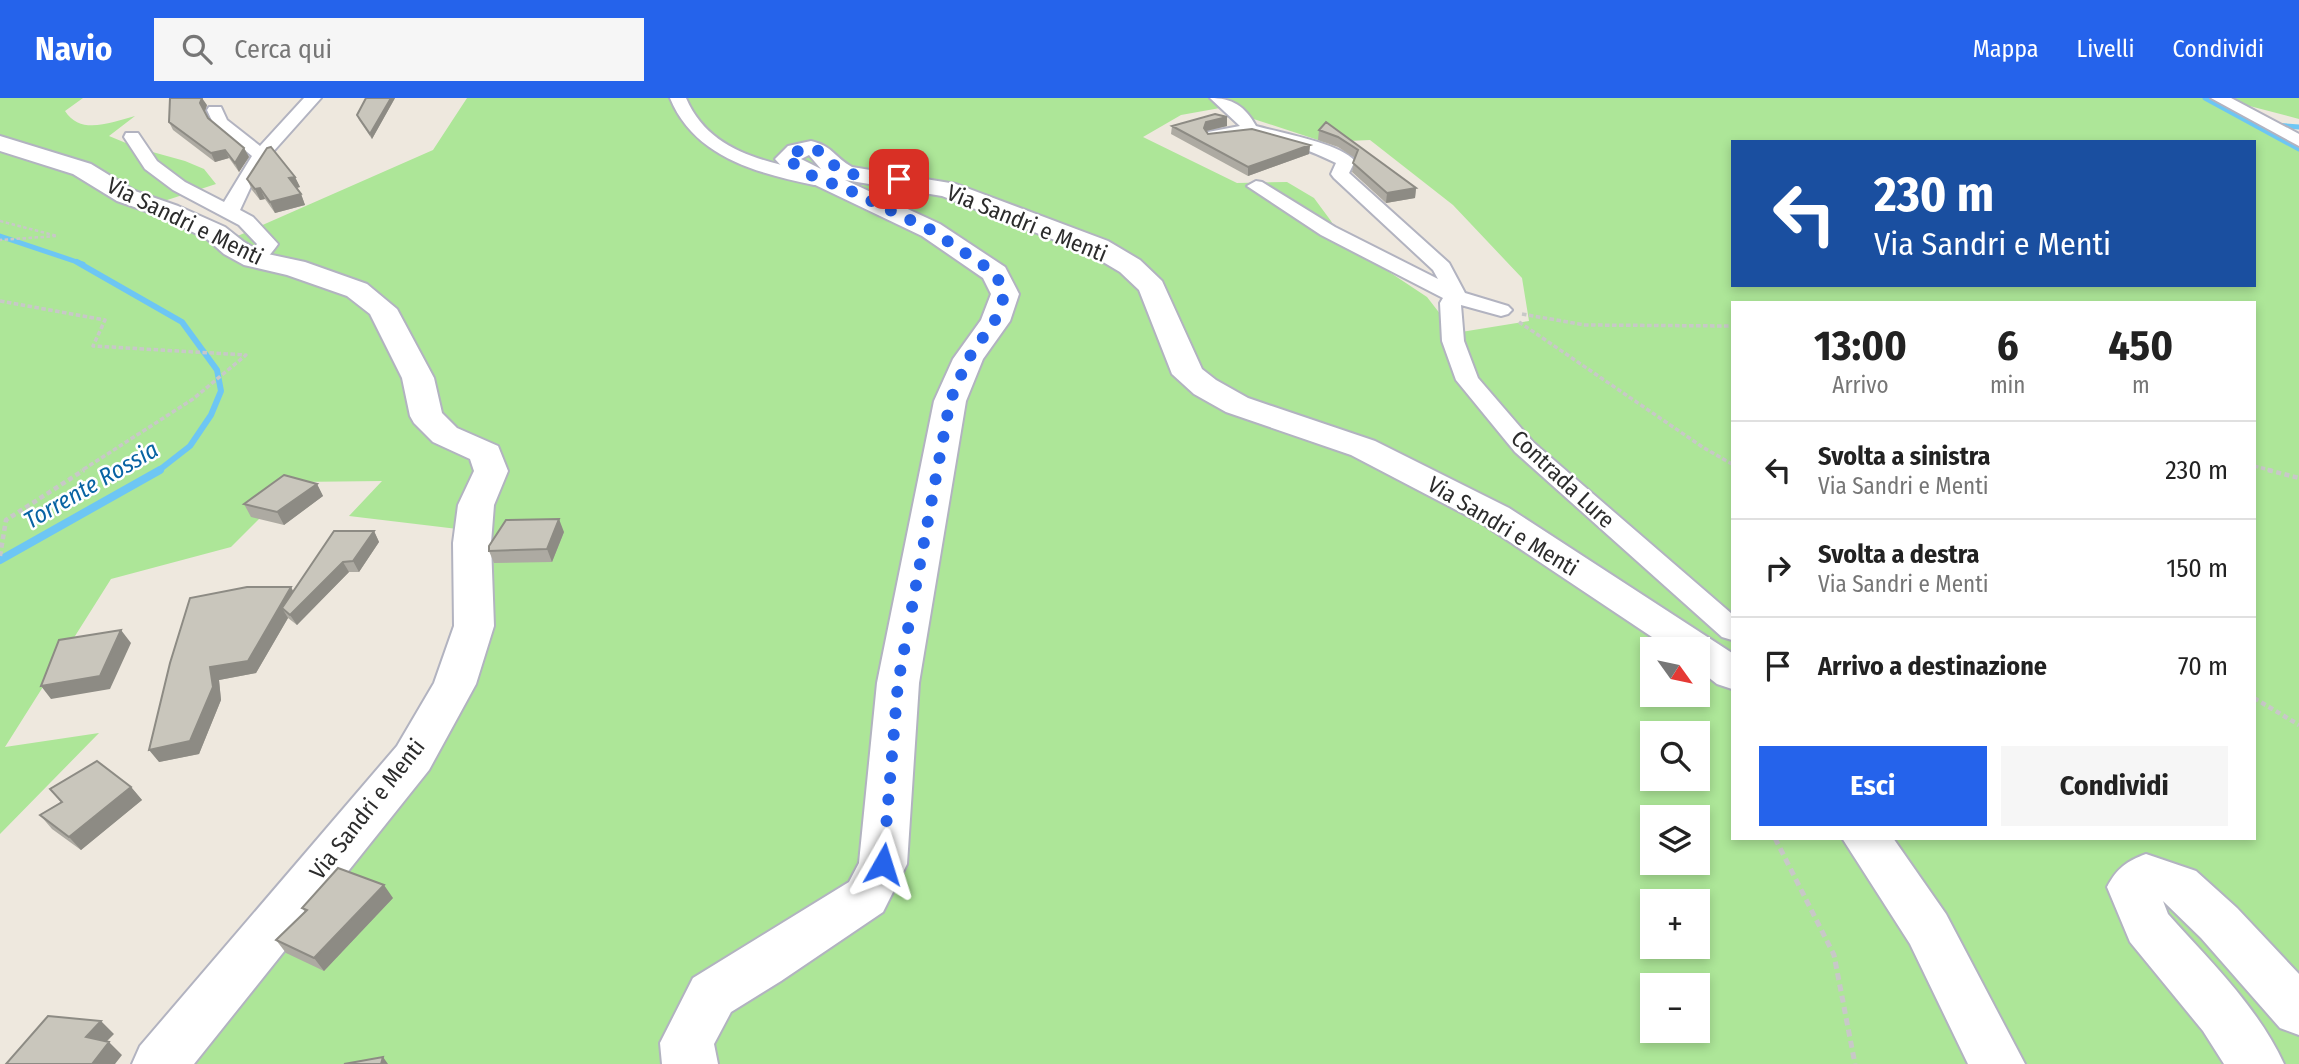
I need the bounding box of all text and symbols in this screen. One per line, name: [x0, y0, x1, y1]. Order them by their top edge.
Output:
search box: [154, 18, 644, 81]
text: Navio: [35, 29, 112, 69]
icon: search: [178, 30, 216, 68]
text: Cerca qui: [234, 34, 332, 65]
text: Mappa: [1973, 35, 2039, 63]
text: Livelli: [2077, 35, 2134, 63]
text: Condividi: [2172, 35, 2264, 63]
pin: [869, 149, 929, 209]
icon: arrive: [880, 160, 918, 198]
text: 230 m: [1874, 165, 1994, 224]
icon: left: [1759, 168, 1850, 259]
street label: Via Sandri e Menti: [102, 171, 268, 271]
street label: Via Sandri e Menti: [943, 178, 1111, 268]
text: Via Sandri e Menti: [1874, 225, 2111, 263]
text: 13:00: [1814, 321, 1907, 371]
text: 6: [1997, 321, 2019, 371]
text: 450: [2108, 321, 2173, 371]
text: Arrivo: [1832, 371, 1889, 399]
text: min: [1990, 371, 2025, 399]
text: m: [2132, 371, 2150, 399]
street label: Contrada Lure: [1505, 424, 1621, 534]
water label: Torrente Rossia: [19, 435, 163, 535]
text: Svolta a sinistra: [1818, 441, 1990, 472]
icon: left: [1759, 451, 1797, 489]
text: 230 m: [2165, 455, 2228, 486]
street label: Via Sandri e Menti: [1423, 470, 1583, 582]
text: Via Sandri e Menti: [1818, 472, 1988, 500]
text: Svolta a destra: [1818, 539, 1979, 570]
icon: right: [1759, 549, 1797, 587]
text: 150 m: [2166, 553, 2228, 584]
text: Via Sandri e Menti: [1818, 570, 1988, 598]
north arrow: [1640, 637, 1710, 707]
map controls: [1640, 637, 1710, 1043]
icon: arrive: [1759, 647, 1797, 685]
text: Arrivo a destinazione: [1818, 651, 2047, 682]
text: 70 m: [2178, 651, 2228, 682]
button: search: [1640, 721, 1710, 791]
street label: Via Sandri e Menti: [303, 733, 431, 885]
button: Esci: [1759, 746, 1987, 826]
button: Condividi: [2001, 746, 2228, 826]
button: layers: [1640, 805, 1710, 875]
position arrow: [846, 827, 920, 901]
button: +: [1640, 889, 1710, 959]
button: −: [1640, 973, 1710, 1043]

